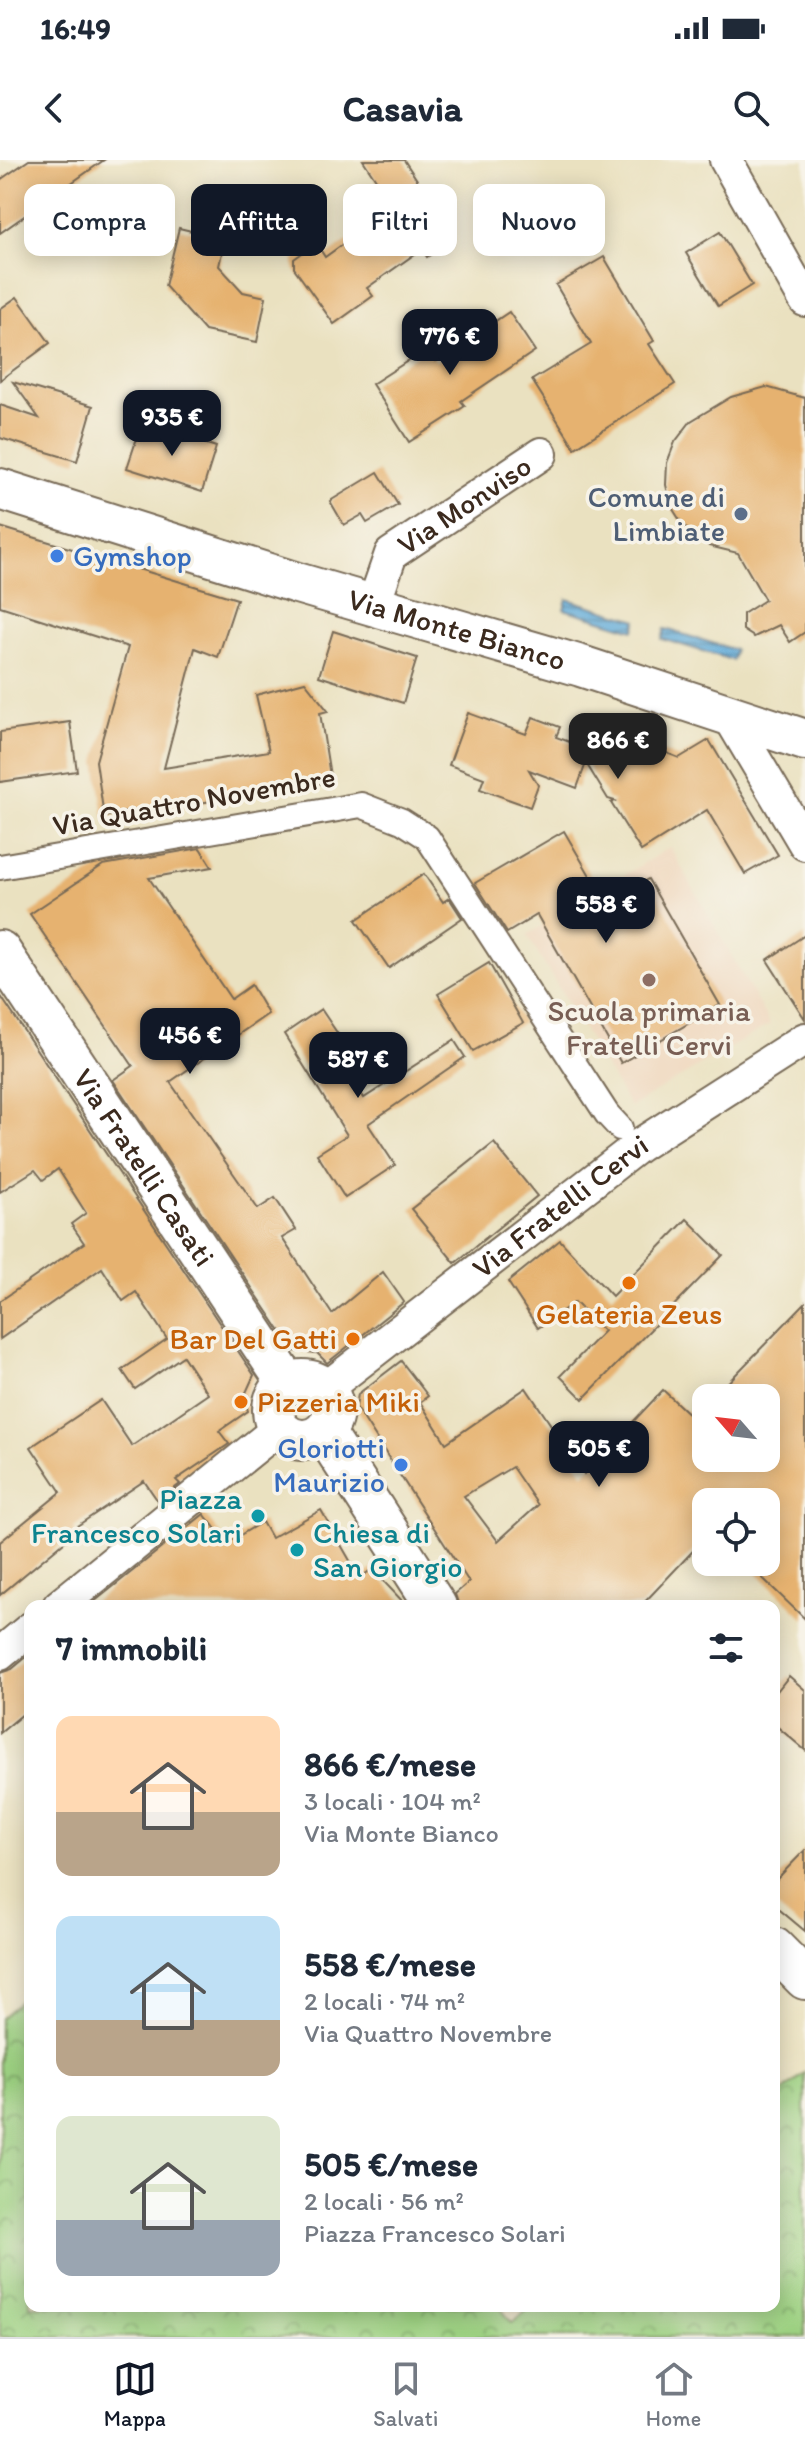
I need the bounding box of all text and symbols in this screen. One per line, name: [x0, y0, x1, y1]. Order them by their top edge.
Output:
text: 16:49: [40, 10, 111, 47]
icon: back: [32, 86, 76, 130]
icon: search: [729, 86, 773, 130]
text: Casavia: [342, 87, 463, 130]
chip: Compra: [24, 184, 175, 256]
chip: Affitta: [191, 184, 327, 256]
chip: Filtri: [343, 184, 457, 256]
chip: Nuovo: [473, 184, 605, 256]
pin: 776 €: [394, 309, 506, 377]
text: 776 €: [420, 319, 480, 351]
pin: 935 €: [116, 390, 228, 458]
text: 935 €: [141, 400, 203, 432]
street label: Via Monviso: [390, 447, 538, 563]
place label: Comune di Limbiate: [588, 478, 725, 549]
marker: Comune di Limbiate: [732, 505, 750, 523]
place label: Gymshop: [73, 537, 192, 574]
marker: Gymshop: [48, 547, 66, 565]
street label: Via Monte Bianco: [344, 580, 570, 679]
pin: 866 €: [562, 713, 674, 781]
text: 866 €: [587, 723, 649, 755]
street label: Via Quattro Novembre: [50, 757, 338, 844]
pin: 558 €: [550, 877, 662, 945]
text: 558 €: [575, 887, 637, 919]
marker: Scuola primaria Fratelli Cervi: [640, 971, 658, 989]
place label: Scuola primaria Fratelli Cervi: [547, 992, 751, 1063]
pin: 456 €: [134, 1008, 246, 1076]
text: 456 €: [158, 1018, 222, 1050]
pin: 587 €: [302, 1032, 414, 1100]
text: 587 €: [327, 1042, 389, 1074]
street label: Via Fratelli Casati: [65, 1061, 223, 1273]
street label: Via Fratelli Cervi: [464, 1125, 655, 1286]
marker: Gelateria Zeus: [620, 1274, 638, 1292]
place label: Gelateria Zeus: [536, 1295, 722, 1332]
place label: Bar Del Gatti: [170, 1320, 337, 1357]
marker: Bar Del Gatti: [344, 1330, 362, 1348]
place label: Pizzeria Miki: [257, 1383, 420, 1420]
north arrow: [692, 1384, 780, 1472]
map controls: [692, 1384, 780, 1576]
marker: Pizzeria Miki: [232, 1393, 250, 1411]
pin: 505 €: [543, 1421, 655, 1489]
place label: Gloriotti Maurizio: [273, 1429, 385, 1500]
text: 505 €: [567, 1431, 631, 1463]
marker: Gloriotti Maurizio: [392, 1456, 410, 1474]
place label: Piazza Francesco Solari: [31, 1480, 242, 1551]
button: locate: [692, 1488, 780, 1576]
marker: Piazza Francesco Solari: [249, 1507, 267, 1525]
place label: Chiesa di San Giorgio: [313, 1514, 462, 1585]
marker: Chiesa di San Giorgio: [288, 1541, 306, 1559]
icon: filters: [704, 1626, 748, 1670]
text: 7 immobili: [56, 1628, 207, 1669]
text: 866 €/mese: [304, 1744, 476, 1785]
icon: home: [120, 1748, 216, 1844]
text: 3 locali · 104 m²: [304, 1785, 481, 1817]
text: Via Monte Bianco: [304, 1817, 499, 1849]
text: 558 €/mese: [304, 1944, 476, 1985]
icon: home: [120, 1948, 216, 2044]
text: 2 locali · 74 m²: [304, 1985, 465, 2017]
text: Via Quattro Novembre: [304, 2017, 552, 2049]
text: 505 €/mese: [304, 2144, 478, 2185]
icon: home: [120, 2148, 216, 2244]
text: 2 locali · 56 m²: [304, 2185, 464, 2217]
text: Piazza Francesco Solari: [304, 2217, 566, 2249]
tab: Mappa: [104, 2357, 166, 2432]
tab: Salvati: [373, 2357, 438, 2432]
tab: Home: [646, 2357, 701, 2432]

